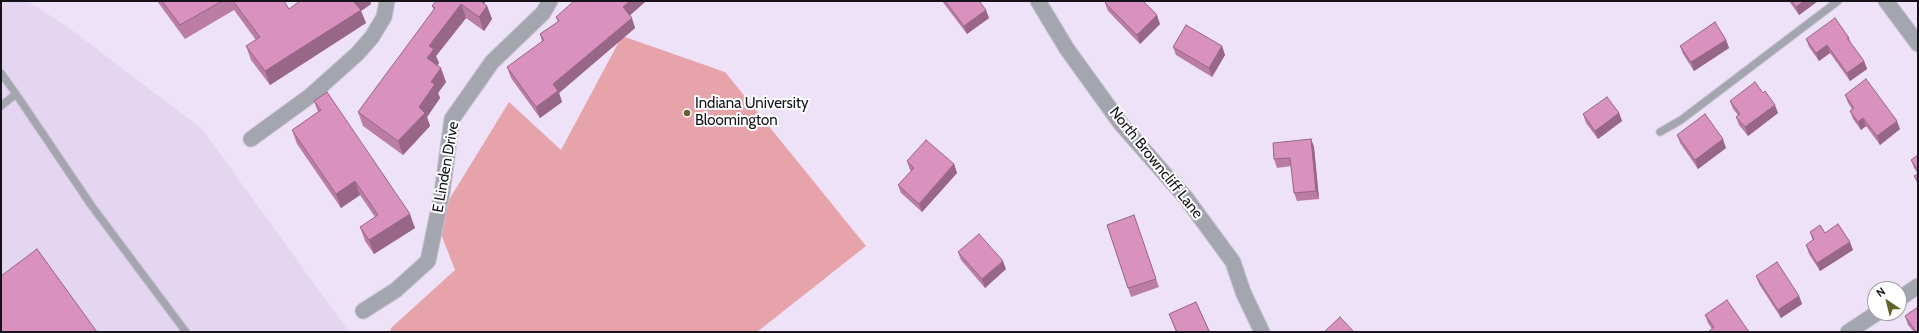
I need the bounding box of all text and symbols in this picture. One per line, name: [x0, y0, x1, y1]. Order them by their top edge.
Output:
place label: Indiana University Bloomington: [695, 95, 809, 130]
street label: North Browncliff Lane: [1105, 104, 1207, 222]
marker: Indiana University Bloomington: [682, 108, 692, 118]
street label: E Linden Drive: [429, 120, 463, 214]
north arrow: [1867, 281, 1907, 321]
text: N: [1873, 284, 1888, 300]

